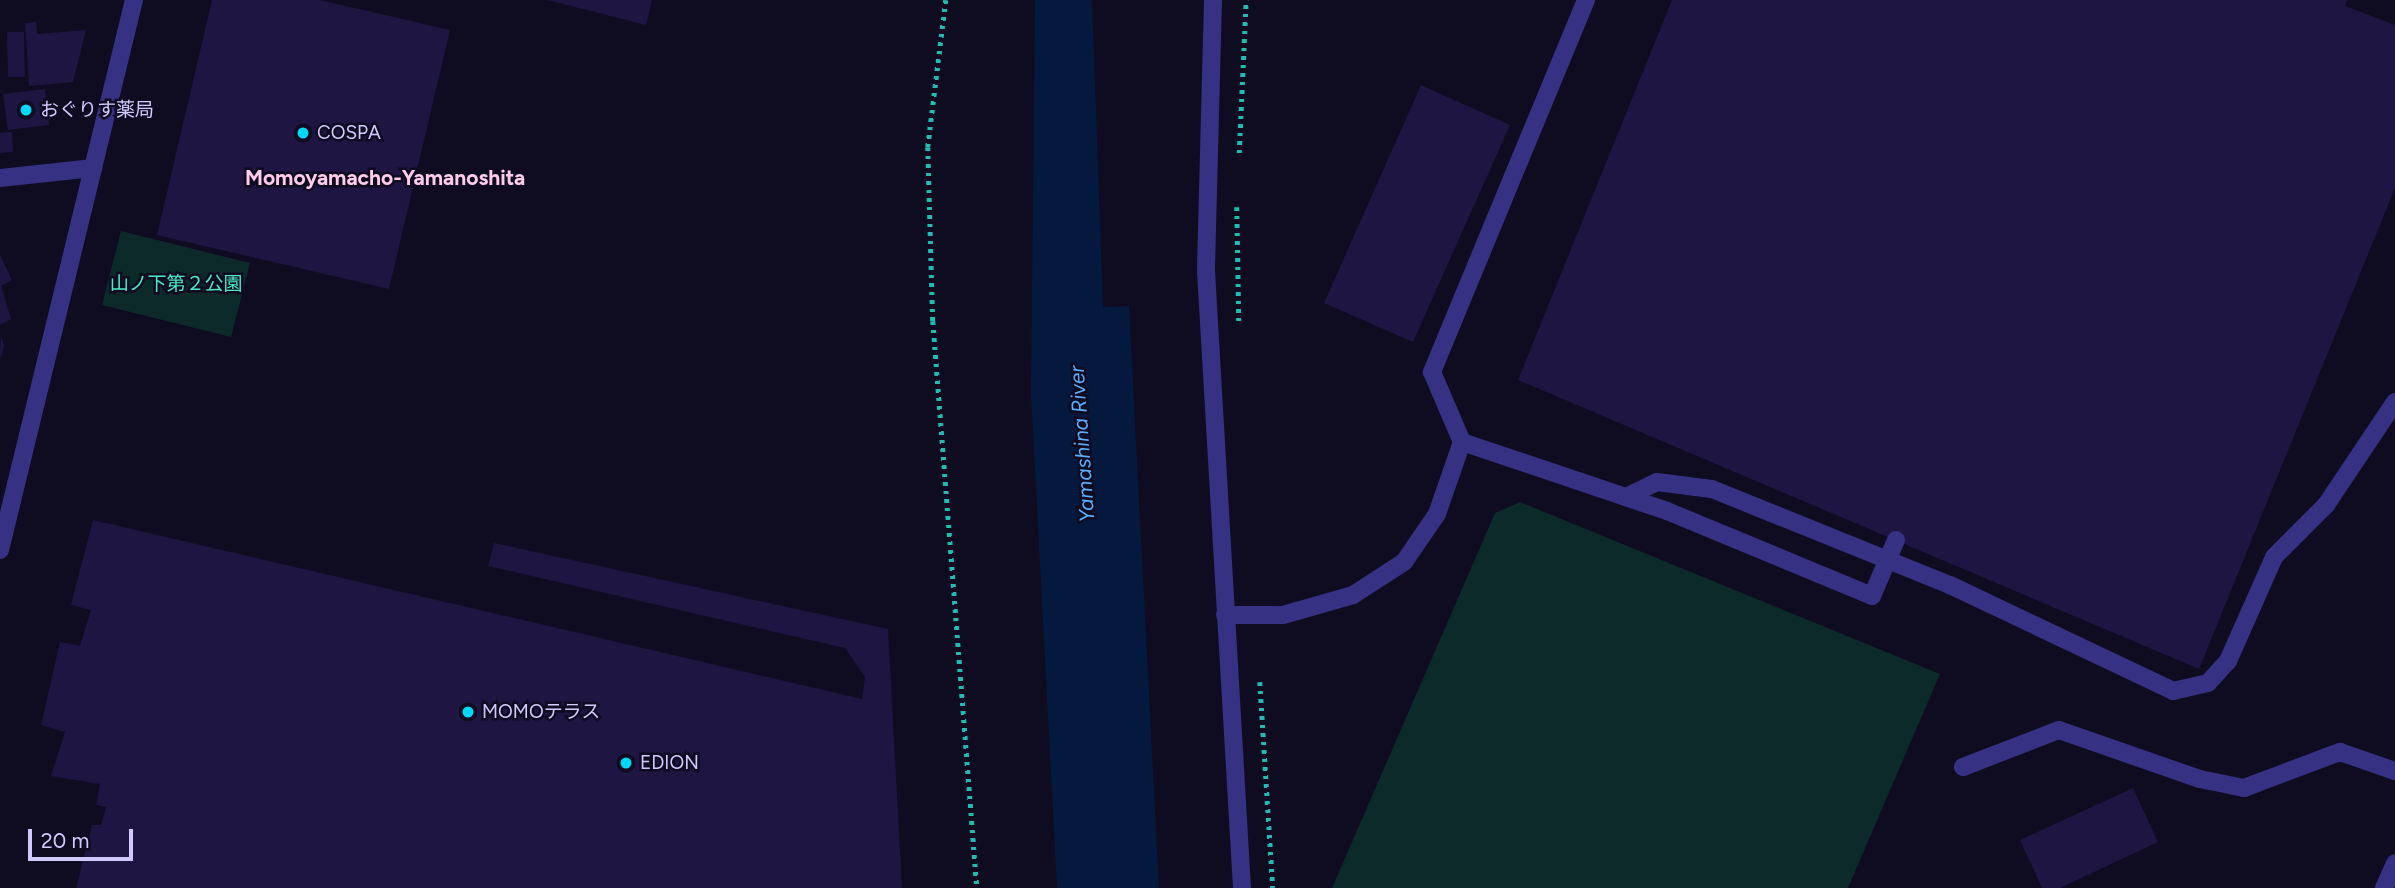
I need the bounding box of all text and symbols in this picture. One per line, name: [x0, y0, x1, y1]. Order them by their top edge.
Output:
place label: おぐりす薬局: [40, 99, 154, 121]
marker: おぐりす薬局: [18, 102, 34, 118]
place label: COSPA: [317, 122, 381, 144]
marker: COSPA: [295, 125, 311, 141]
district label: Momoyamacho-Yamanoshita: [245, 165, 525, 191]
park label: 山ノ下第２公園: [110, 273, 242, 295]
water label: Yamashina River: [1064, 365, 1100, 523]
place label: MOMOテラス: [482, 701, 601, 723]
marker: MOMOテラス: [460, 704, 476, 720]
place label: EDION: [640, 752, 699, 774]
marker: EDION: [618, 755, 634, 771]
scale bar: [32, 814, 136, 858]
text: 20 m: [41, 828, 89, 853]

